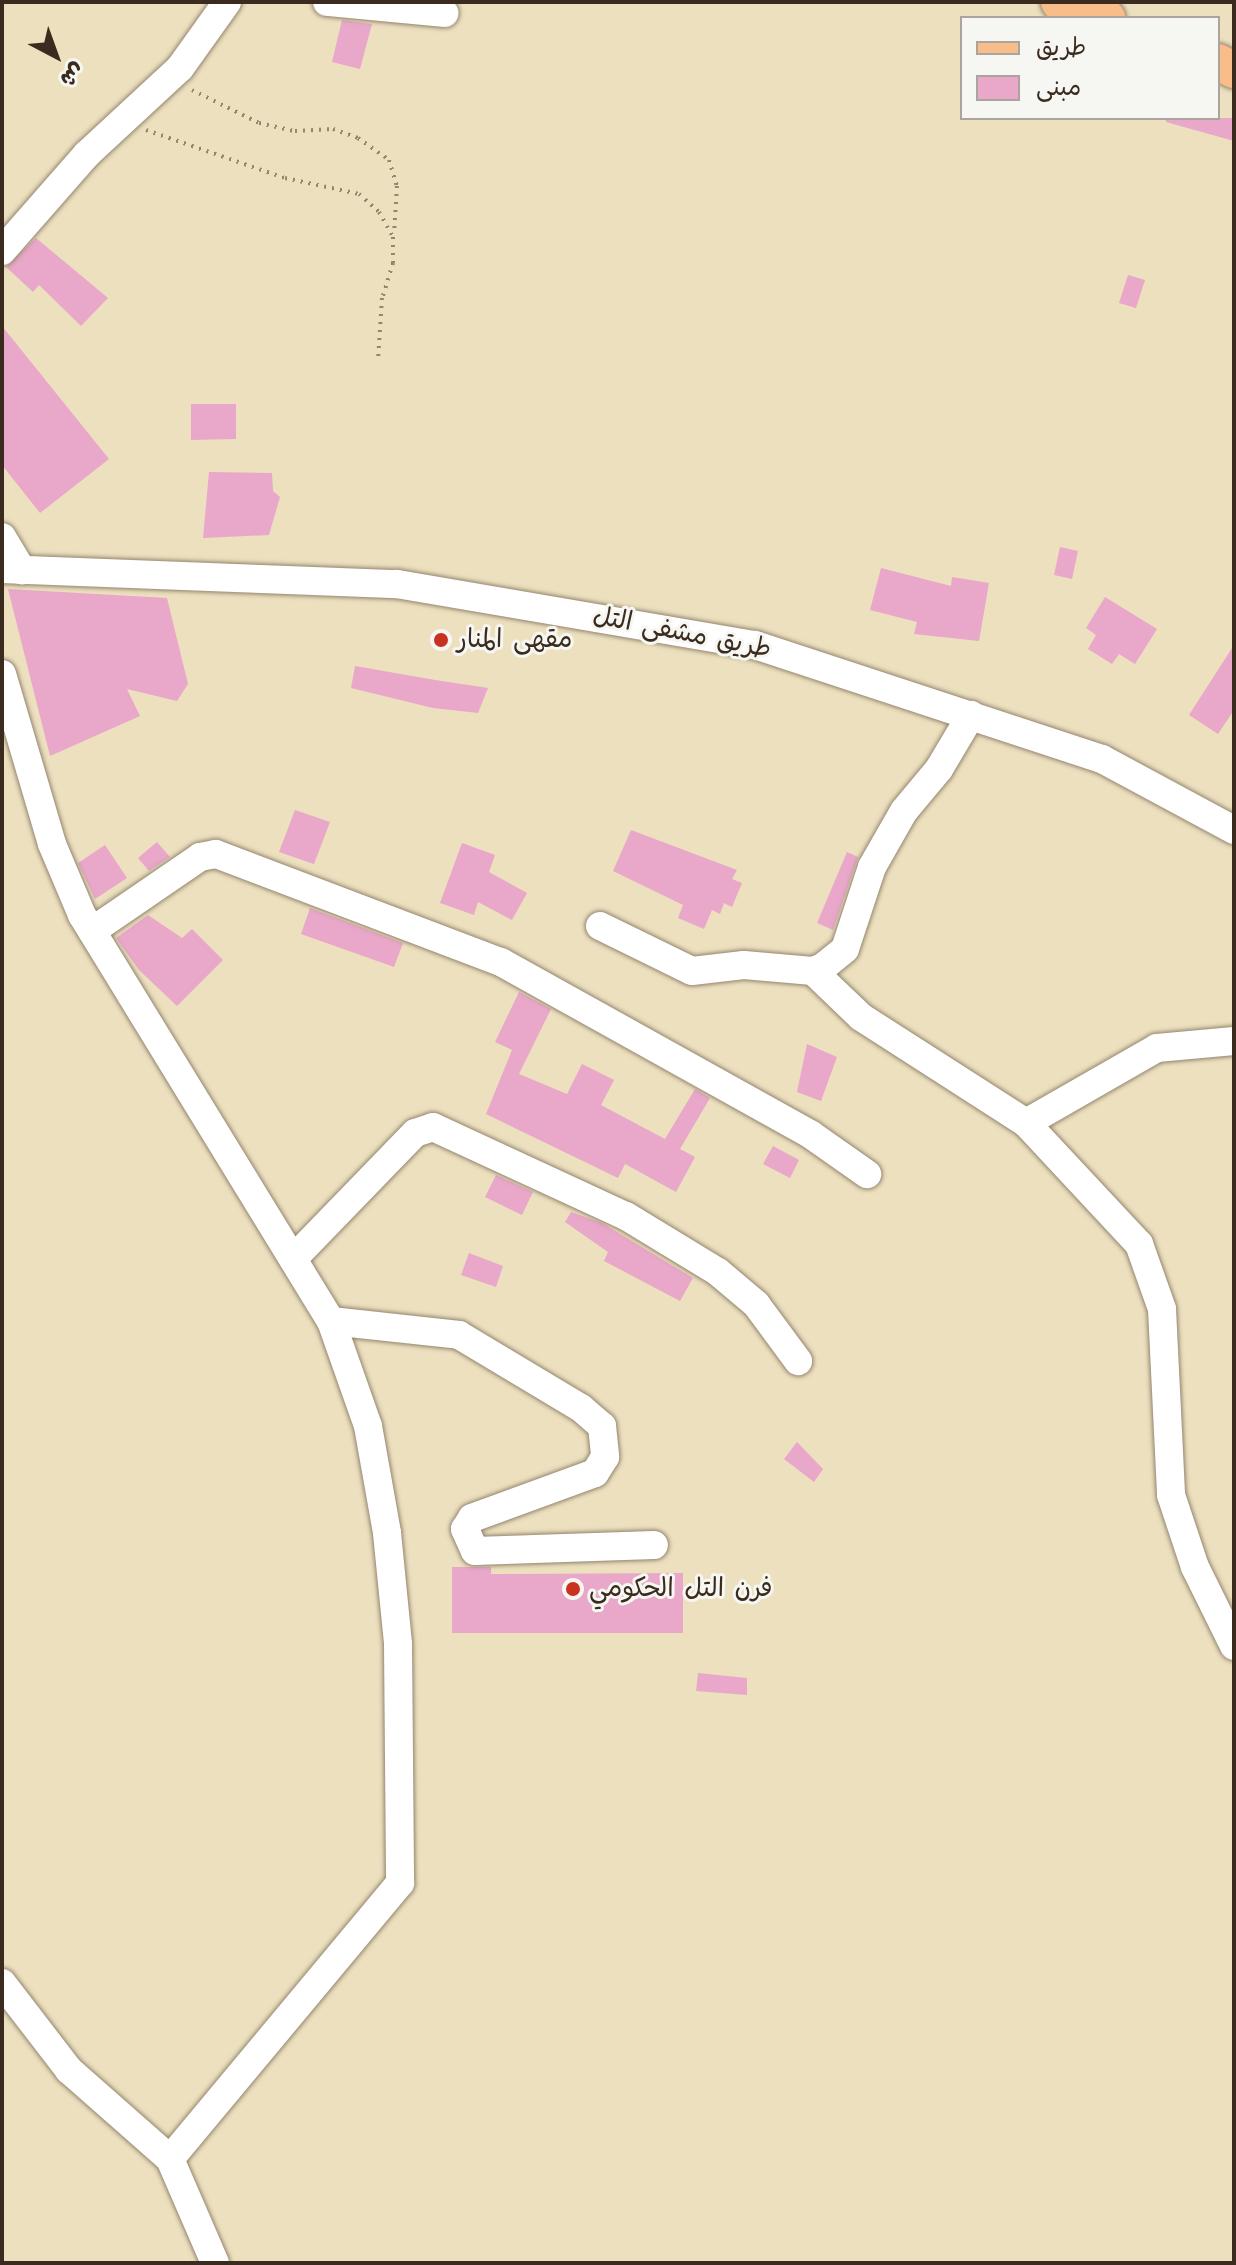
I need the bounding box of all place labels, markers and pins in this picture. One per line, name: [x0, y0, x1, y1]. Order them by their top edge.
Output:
place label: مقهى المنار: [457, 624, 572, 656]
marker: مقهى المنار: [432, 631, 450, 649]
place label: فرن التل الحكومي: [589, 1573, 773, 1605]
marker: فرن التل الحكومي: [564, 1580, 582, 1598]

